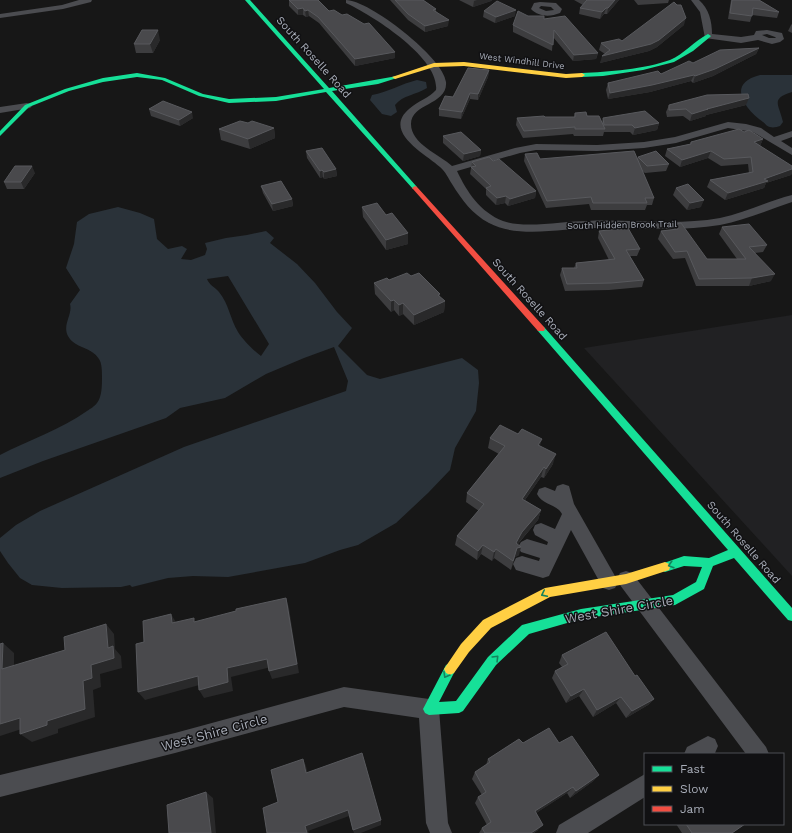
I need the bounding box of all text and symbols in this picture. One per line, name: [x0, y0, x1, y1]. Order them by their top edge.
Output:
street label: South Roselle Road: [274, 14, 354, 101]
street label: West Windhill Drive: [479, 51, 565, 71]
street label: South Hidden Brook Trail: [567, 219, 677, 231]
street label: South Roselle Road: [490, 256, 570, 343]
street label: South Roselle Road: [704, 498, 783, 586]
one-way arrow: [667, 560, 674, 569]
one-way arrow: [541, 589, 549, 597]
street label: West Shire Circle: [564, 593, 674, 626]
one-way arrow: [491, 655, 499, 663]
one-way arrow: [443, 671, 451, 678]
street label: West Shire Circle: [159, 711, 269, 754]
legend: [644, 753, 784, 825]
text: Fast: [680, 762, 705, 776]
text: Slow: [680, 782, 708, 796]
text: Jam: [680, 802, 705, 816]

